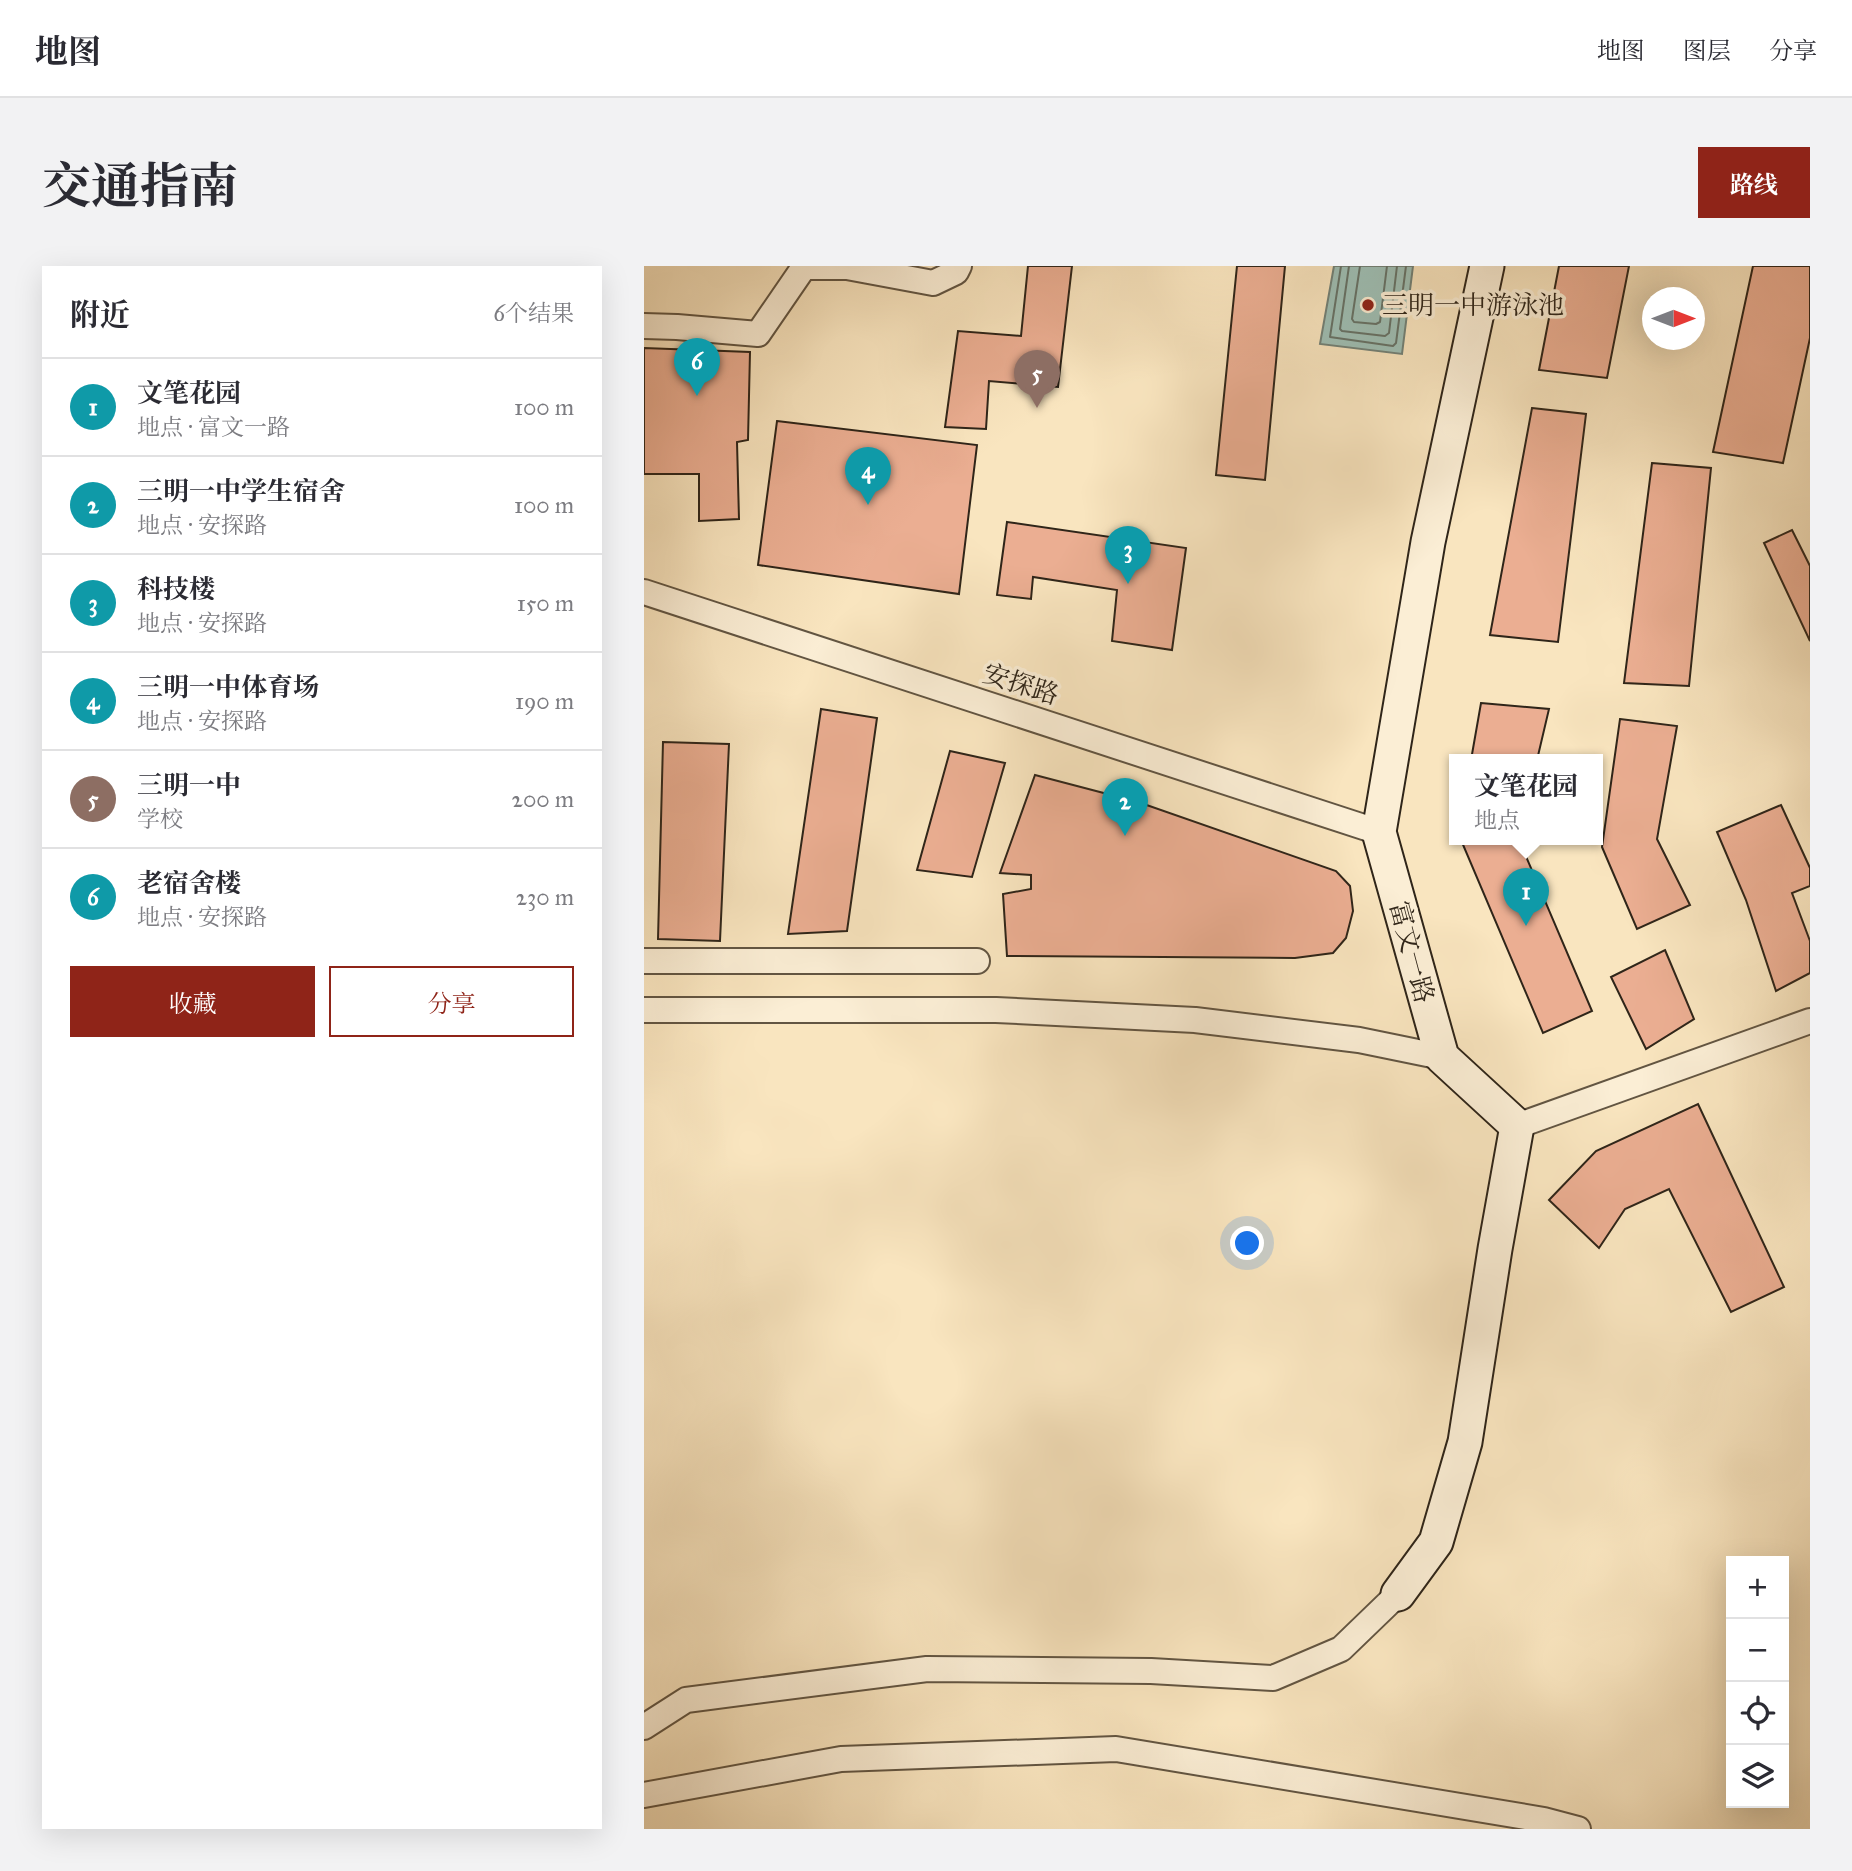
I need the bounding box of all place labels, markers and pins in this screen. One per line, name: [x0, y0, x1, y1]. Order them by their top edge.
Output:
place label: 三明一中游泳池: [1382, 289, 1564, 321]
marker: 三明一中游泳池: [1360, 297, 1376, 313]
pin: 6: [674, 338, 720, 396]
pin: 5: [1014, 350, 1060, 408]
pin: 4: [845, 447, 891, 505]
pin: 3: [1105, 526, 1151, 584]
pin: 2: [1102, 778, 1148, 836]
pin: 1: [1503, 868, 1549, 926]

